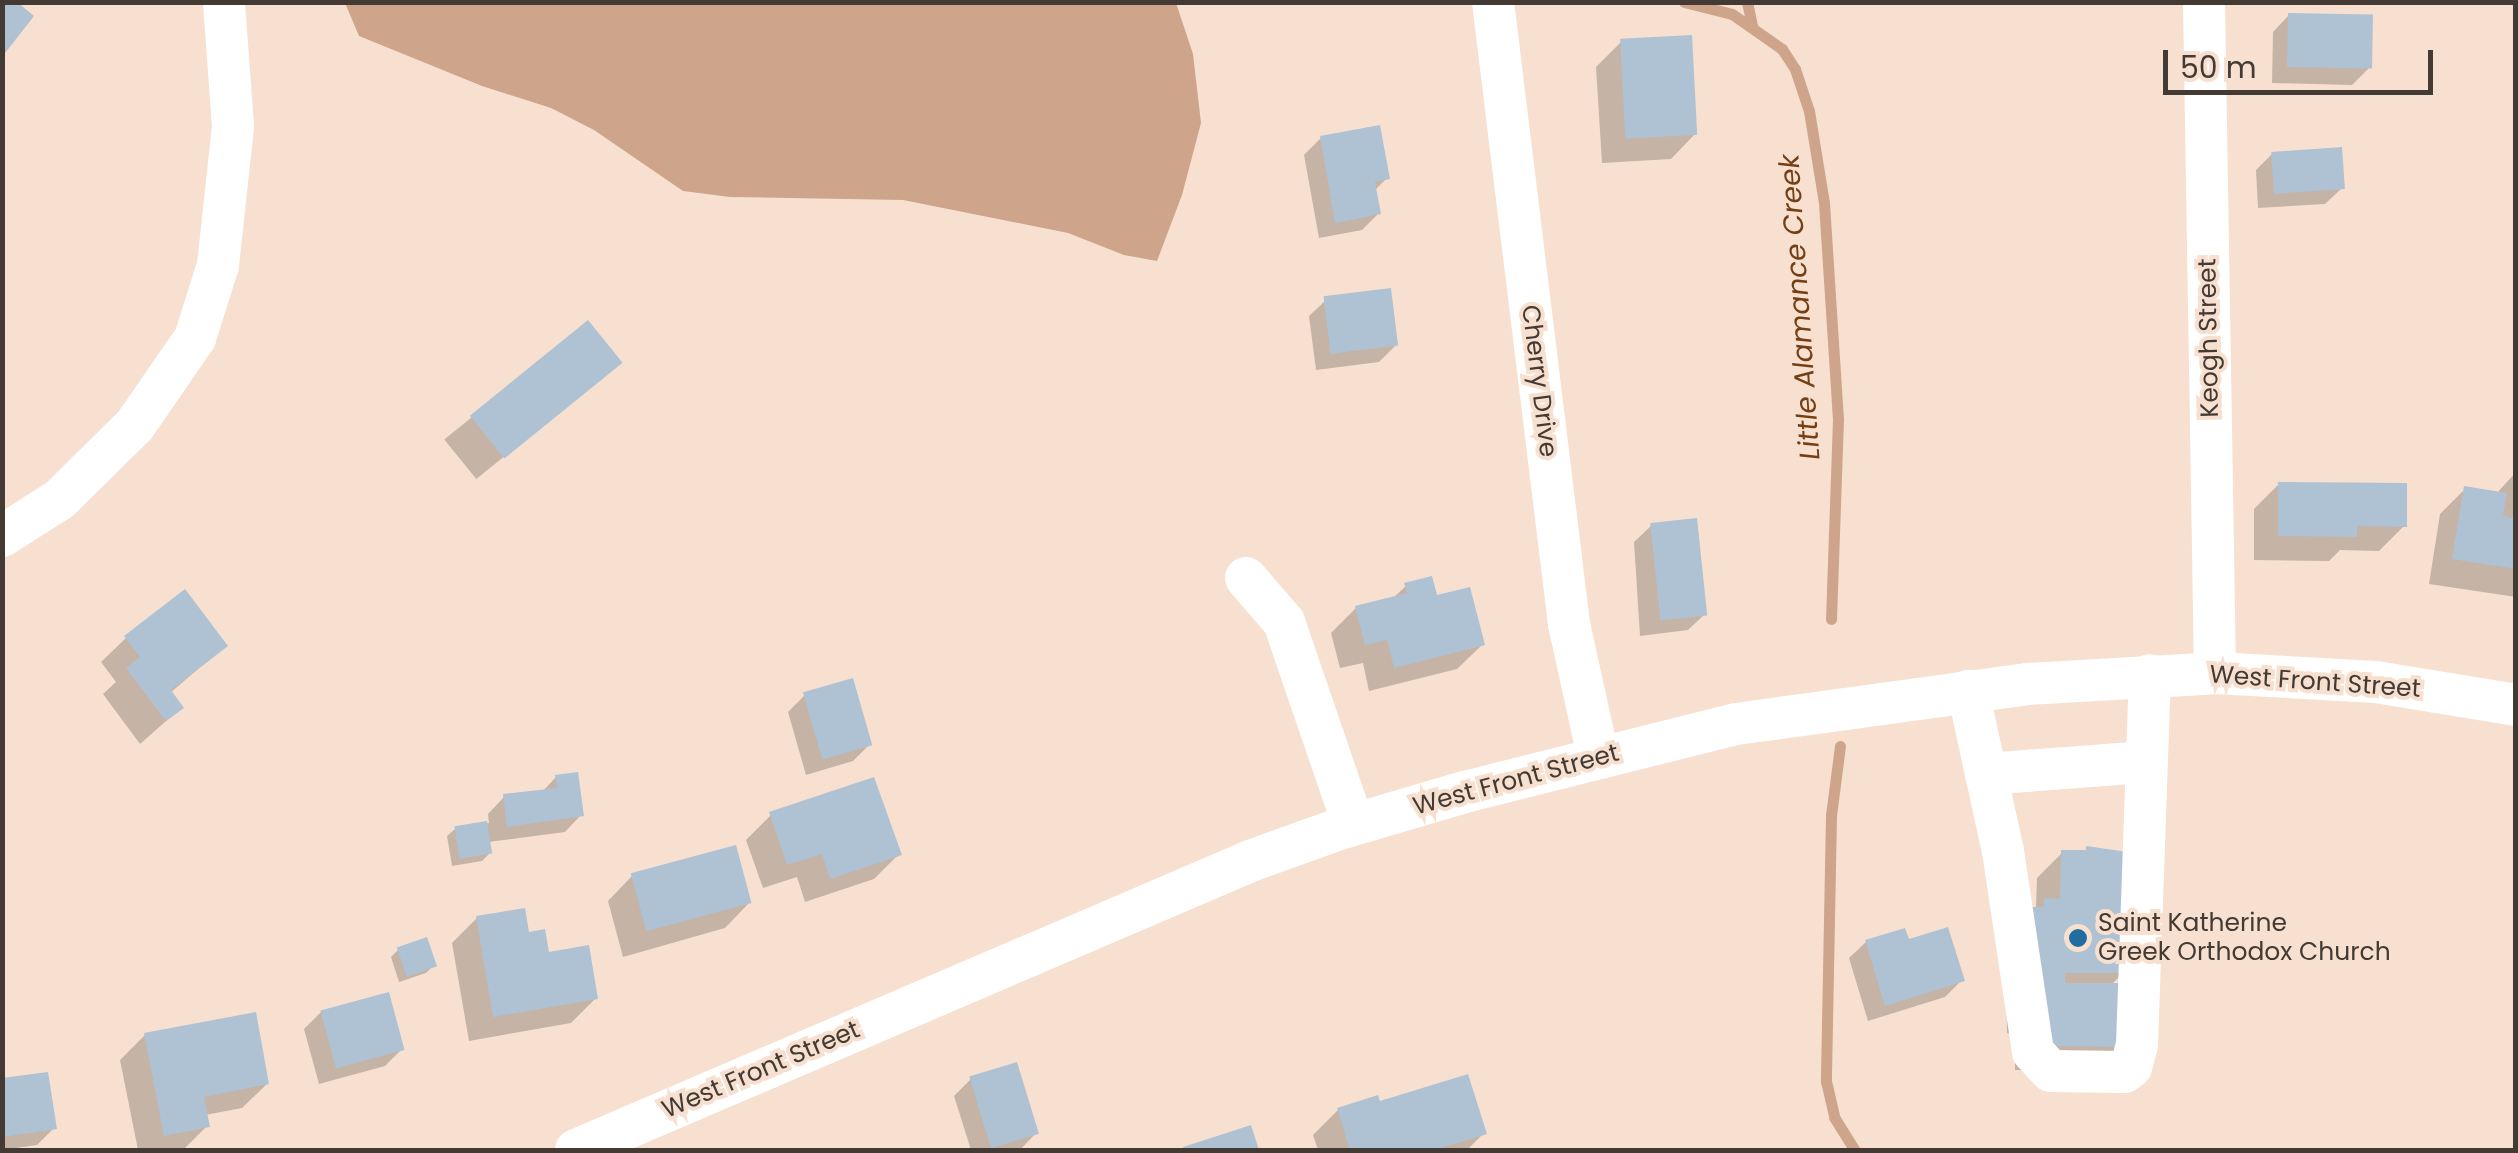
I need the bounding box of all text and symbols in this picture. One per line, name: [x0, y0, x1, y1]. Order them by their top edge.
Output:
scale bar: [2168, 30, 2438, 92]
text: 50 m: [2180, 46, 2257, 89]
water label: Little Alamance Creek: [1773, 153, 1827, 461]
street label: Keogh Street: [2193, 258, 2225, 418]
street label: Cherry Drive: [1515, 303, 1563, 459]
street label: West Front Street: [2208, 660, 2422, 704]
street label: West Front Street: [1410, 738, 1622, 822]
place label: Saint Katherine Greek Orthodox Church: [2098, 909, 2391, 968]
marker: Saint Katherine Greek Orthodox Church: [2067, 927, 2089, 949]
street label: West Front Street: [658, 1015, 864, 1125]

